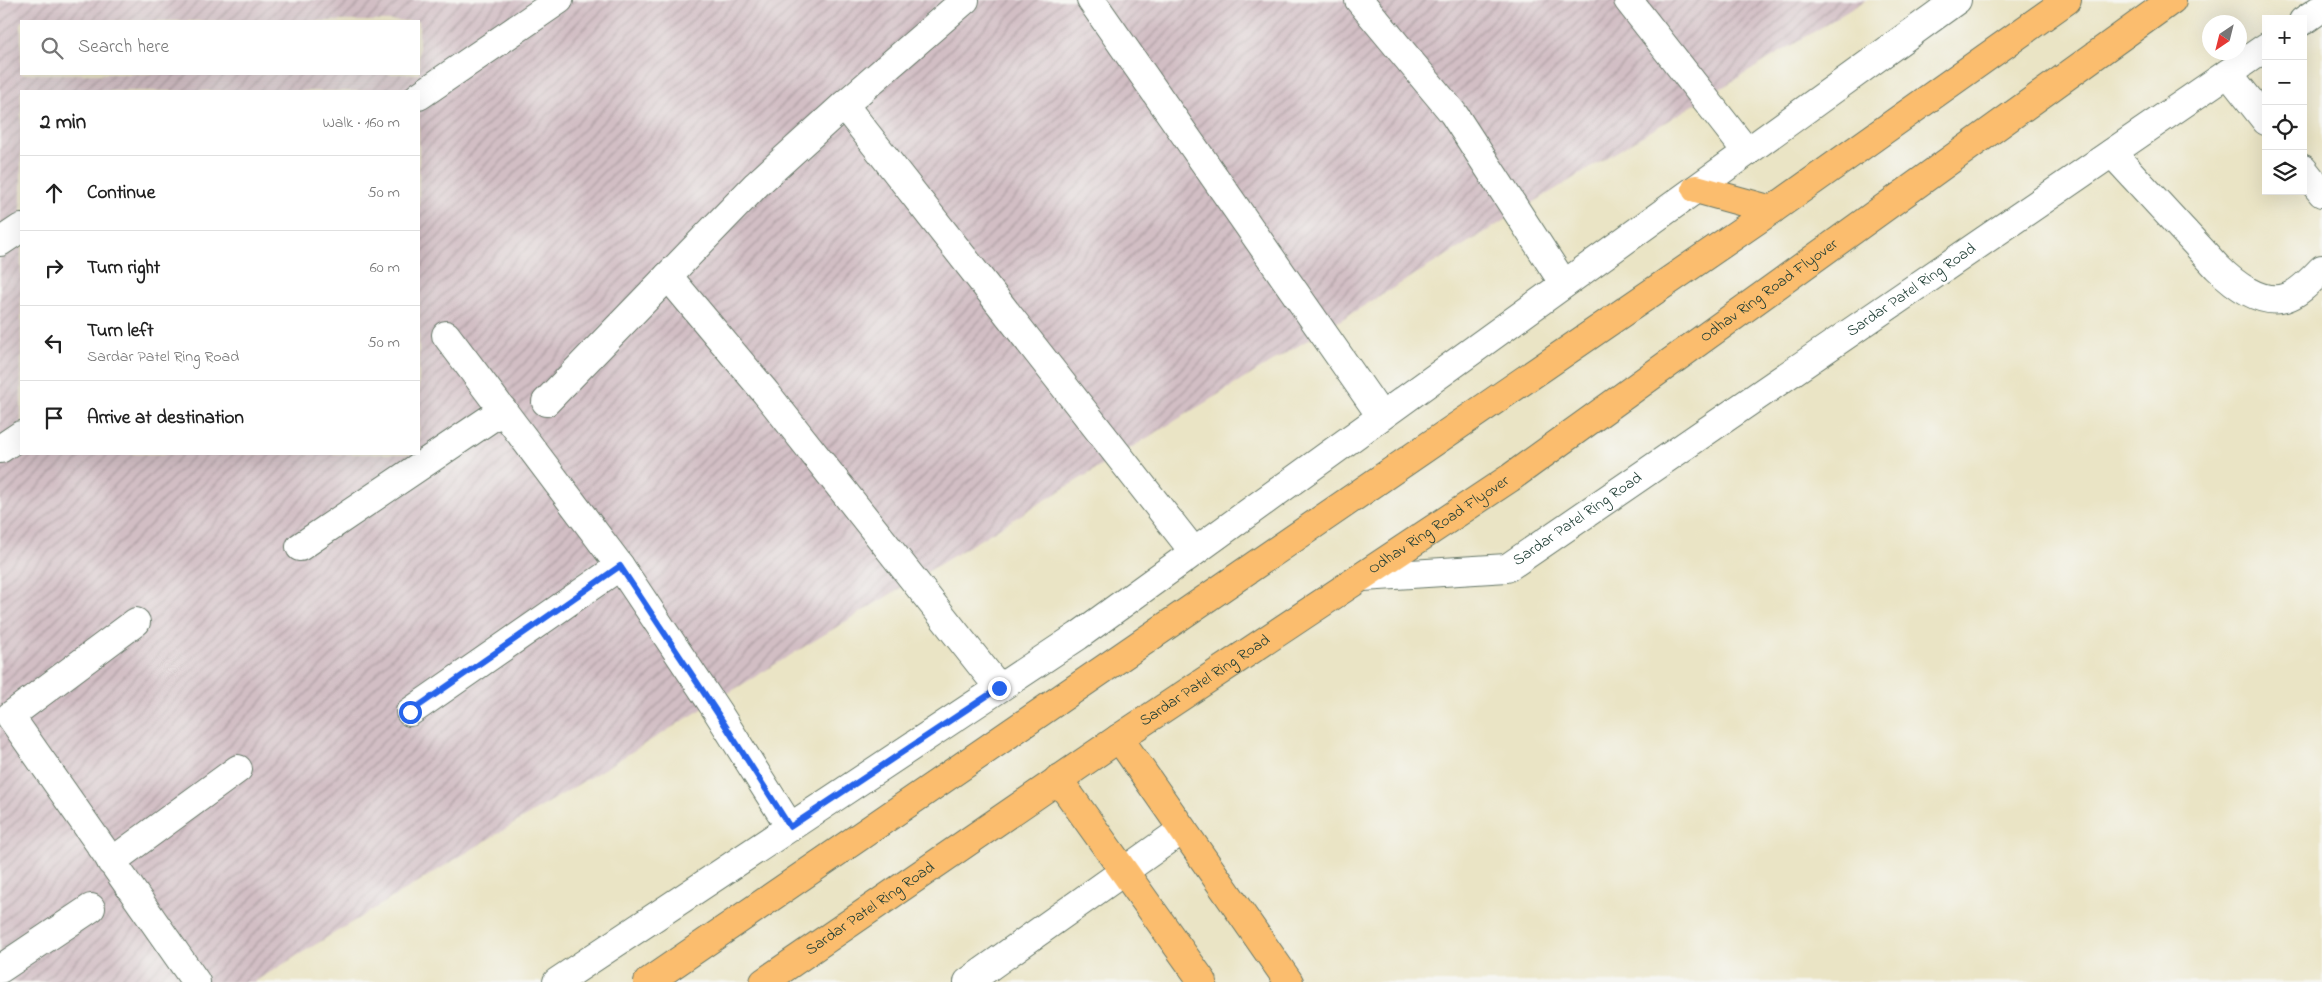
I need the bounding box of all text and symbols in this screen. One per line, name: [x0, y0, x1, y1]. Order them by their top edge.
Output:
north arrow: [2202, 15, 2247, 60]
map controls: [2262, 15, 2307, 195]
button: +: [2262, 15, 2307, 60]
search box: [20, 20, 420, 75]
icon: search: [38, 34, 66, 62]
text: Search here: [78, 34, 169, 61]
button: −: [2262, 60, 2307, 105]
button: locate: [2262, 105, 2307, 150]
text: 2 min: [40, 108, 86, 138]
text: Walk · 160 m: [322, 111, 400, 135]
button: layers: [2262, 150, 2307, 195]
icon: ahead: [40, 179, 68, 207]
text: Continue: [87, 180, 155, 207]
text: 50 m: [368, 181, 400, 205]
street label: Odhav Ring Road Flyover: [1695, 233, 1843, 349]
street label: Sardar Patel Ring Road: [1842, 237, 1981, 343]
icon: right: [40, 254, 68, 282]
text: Turn right: [87, 255, 160, 282]
text: 60 m: [370, 256, 400, 280]
text: Turn left: [87, 318, 154, 345]
icon: left: [40, 329, 68, 357]
text: 50 m: [368, 331, 400, 355]
text: Sardar Patel Ring Road: [87, 345, 239, 369]
icon: arrive: [40, 404, 68, 432]
text: Arrive at destination: [87, 405, 244, 432]
street label: Sardar Patel Ring Road: [1508, 466, 1647, 573]
street label: Odhav Ring Road Flyover: [1363, 469, 1514, 581]
street label: Sardar Patel Ring Road: [1135, 629, 1275, 733]
route end: [988, 677, 1011, 700]
route start: [399, 701, 422, 724]
street label: Sardar Patel Ring Road: [801, 856, 940, 962]

